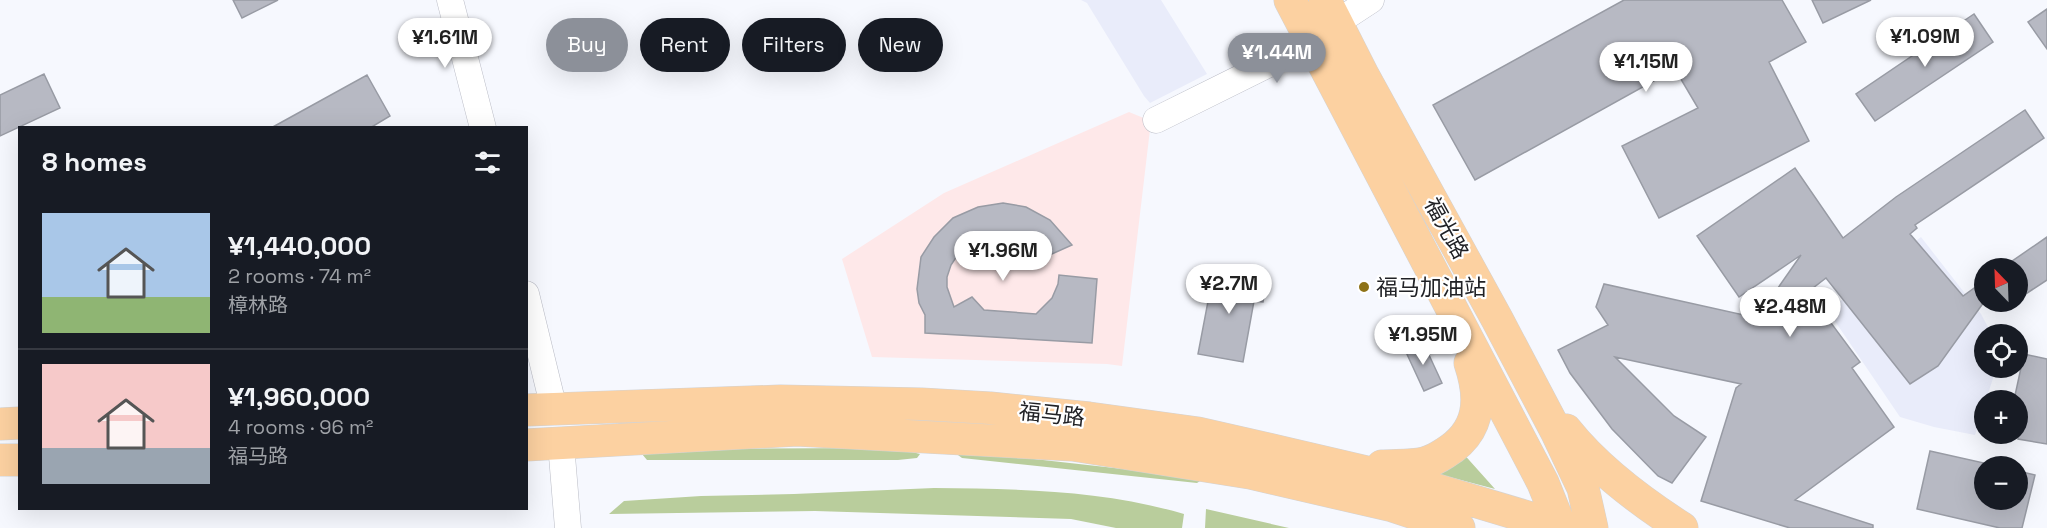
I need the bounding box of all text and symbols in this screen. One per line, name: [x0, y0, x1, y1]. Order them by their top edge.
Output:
pin: ¥1.09M: [1876, 17, 1974, 68]
pin: ¥1.61M: [396, 18, 494, 69]
chip: Buy: [546, 18, 628, 72]
chip: Rent: [640, 18, 730, 72]
chip: Filters: [742, 18, 846, 72]
chip: New: [858, 18, 943, 72]
text: ¥1.09M: [1890, 23, 1960, 49]
text: ¥1.61M: [412, 24, 478, 50]
pin: ¥1.44M: [1228, 33, 1326, 84]
text: ¥1.44M: [1242, 39, 1312, 65]
pin: ¥1.15M: [1597, 42, 1695, 93]
text: ¥1.15M: [1613, 48, 1679, 74]
text: 8 homes: [42, 145, 147, 179]
icon: filters: [471, 146, 504, 179]
street label: 福光路: [1419, 192, 1475, 264]
text: ¥1,440,000: [228, 229, 371, 263]
pin: ¥1.96M: [954, 231, 1052, 282]
icon: home: [90, 237, 162, 309]
text: ¥1.96M: [968, 237, 1038, 263]
north arrow: [1974, 258, 2028, 312]
map controls: [1974, 258, 2028, 510]
text: 2 rooms · 74 m²: [228, 263, 371, 289]
pin: ¥2.7M: [1187, 264, 1271, 315]
text: ¥2.7M: [1200, 270, 1258, 296]
place label: 福马加油站: [1376, 273, 1486, 301]
marker: 福马加油站: [1357, 280, 1371, 294]
pin: ¥2.48M: [1741, 287, 1839, 338]
text: 樟林路: [228, 292, 288, 318]
text: ¥2.48M: [1754, 293, 1826, 319]
pin: ¥1.95M: [1374, 315, 1472, 366]
text: ¥1.95M: [1388, 321, 1458, 347]
button: locate: [1974, 324, 2028, 378]
text: ¥1,960,000: [228, 380, 370, 414]
icon: home: [90, 388, 162, 460]
button: +: [1974, 390, 2028, 444]
street label: 福马路: [1018, 397, 1086, 431]
text: 4 rooms · 96 m²: [228, 414, 373, 440]
text: 福马路: [228, 443, 288, 469]
button: −: [1974, 456, 2028, 510]

